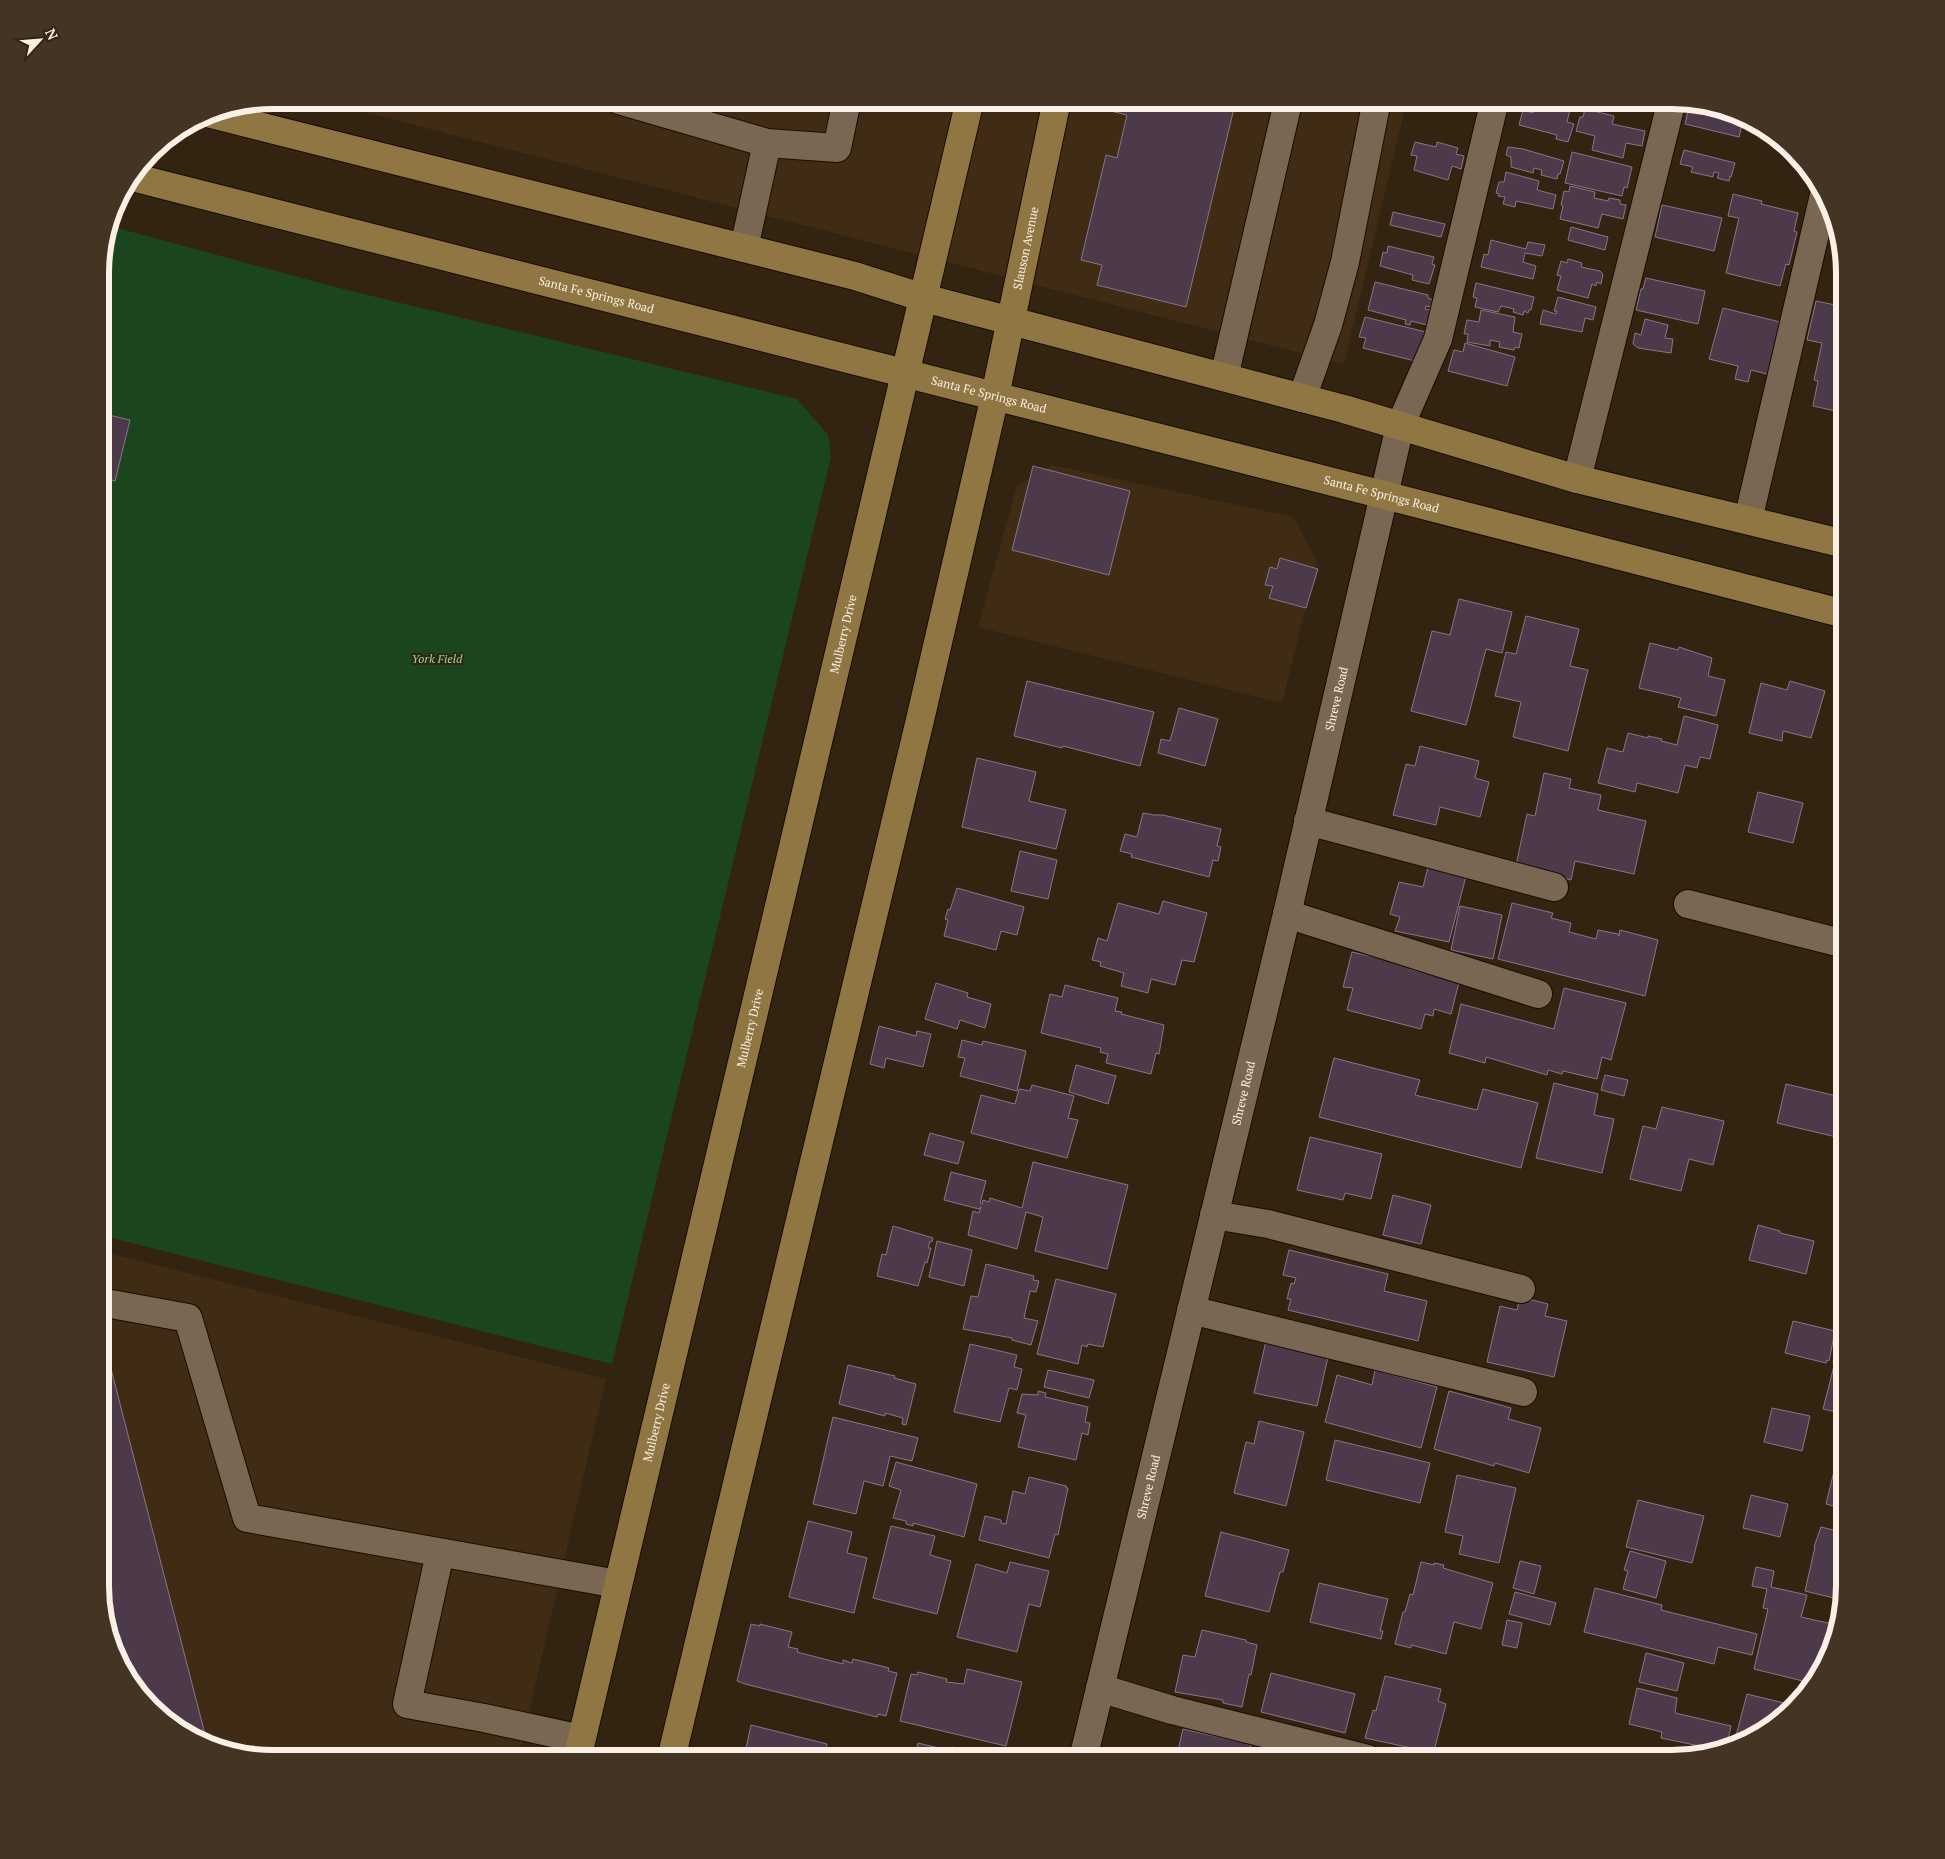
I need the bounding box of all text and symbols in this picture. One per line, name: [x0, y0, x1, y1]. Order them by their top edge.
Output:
north arrow: [15, 15, 65, 65]
text: N: [41, 25, 63, 43]
street label: Slauson Avenue: [1010, 205, 1041, 291]
street label: Santa Fe Springs Road: [537, 273, 656, 316]
street label: Santa Fe Springs Road: [930, 372, 1048, 416]
street label: Santa Fe Springs Road: [1322, 472, 1441, 516]
street label: Mulberry Drive: [826, 593, 860, 675]
park label: York Field: [411, 651, 463, 666]
street label: Shreve Road: [1322, 665, 1351, 732]
street label: Mulberry Drive: [733, 987, 766, 1069]
street label: Shreve Road: [1228, 1059, 1258, 1127]
street label: Mulberry Drive: [640, 1381, 673, 1463]
street label: Shreve Road: [1133, 1453, 1163, 1520]

